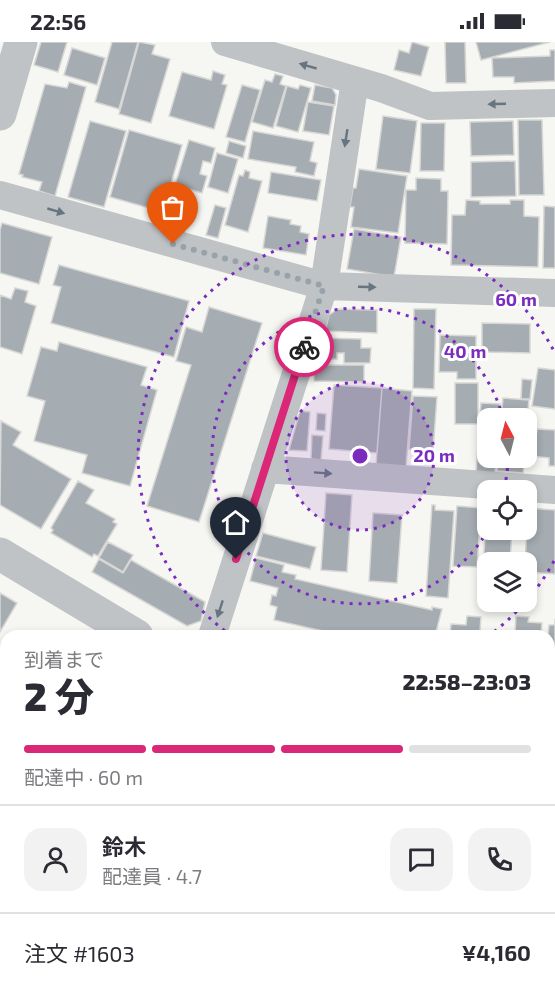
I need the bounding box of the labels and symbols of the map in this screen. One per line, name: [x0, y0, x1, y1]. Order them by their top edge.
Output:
one-way arrow: [299, 61, 317, 70]
one-way arrow: [487, 100, 506, 109]
one-way arrow: [342, 128, 351, 147]
pin: [147, 182, 198, 244]
one-way arrow: [47, 207, 65, 216]
one-way arrow: [358, 282, 377, 292]
text: 60 m: [495, 288, 537, 310]
courier: [274, 317, 334, 377]
text: 40 m: [444, 340, 486, 362]
north arrow: [477, 408, 537, 468]
text: 20 m: [413, 444, 455, 466]
centre of rings: [350, 446, 370, 466]
one-way arrow: [314, 468, 333, 478]
pin: [210, 497, 261, 559]
one-way arrow: [215, 600, 225, 618]

